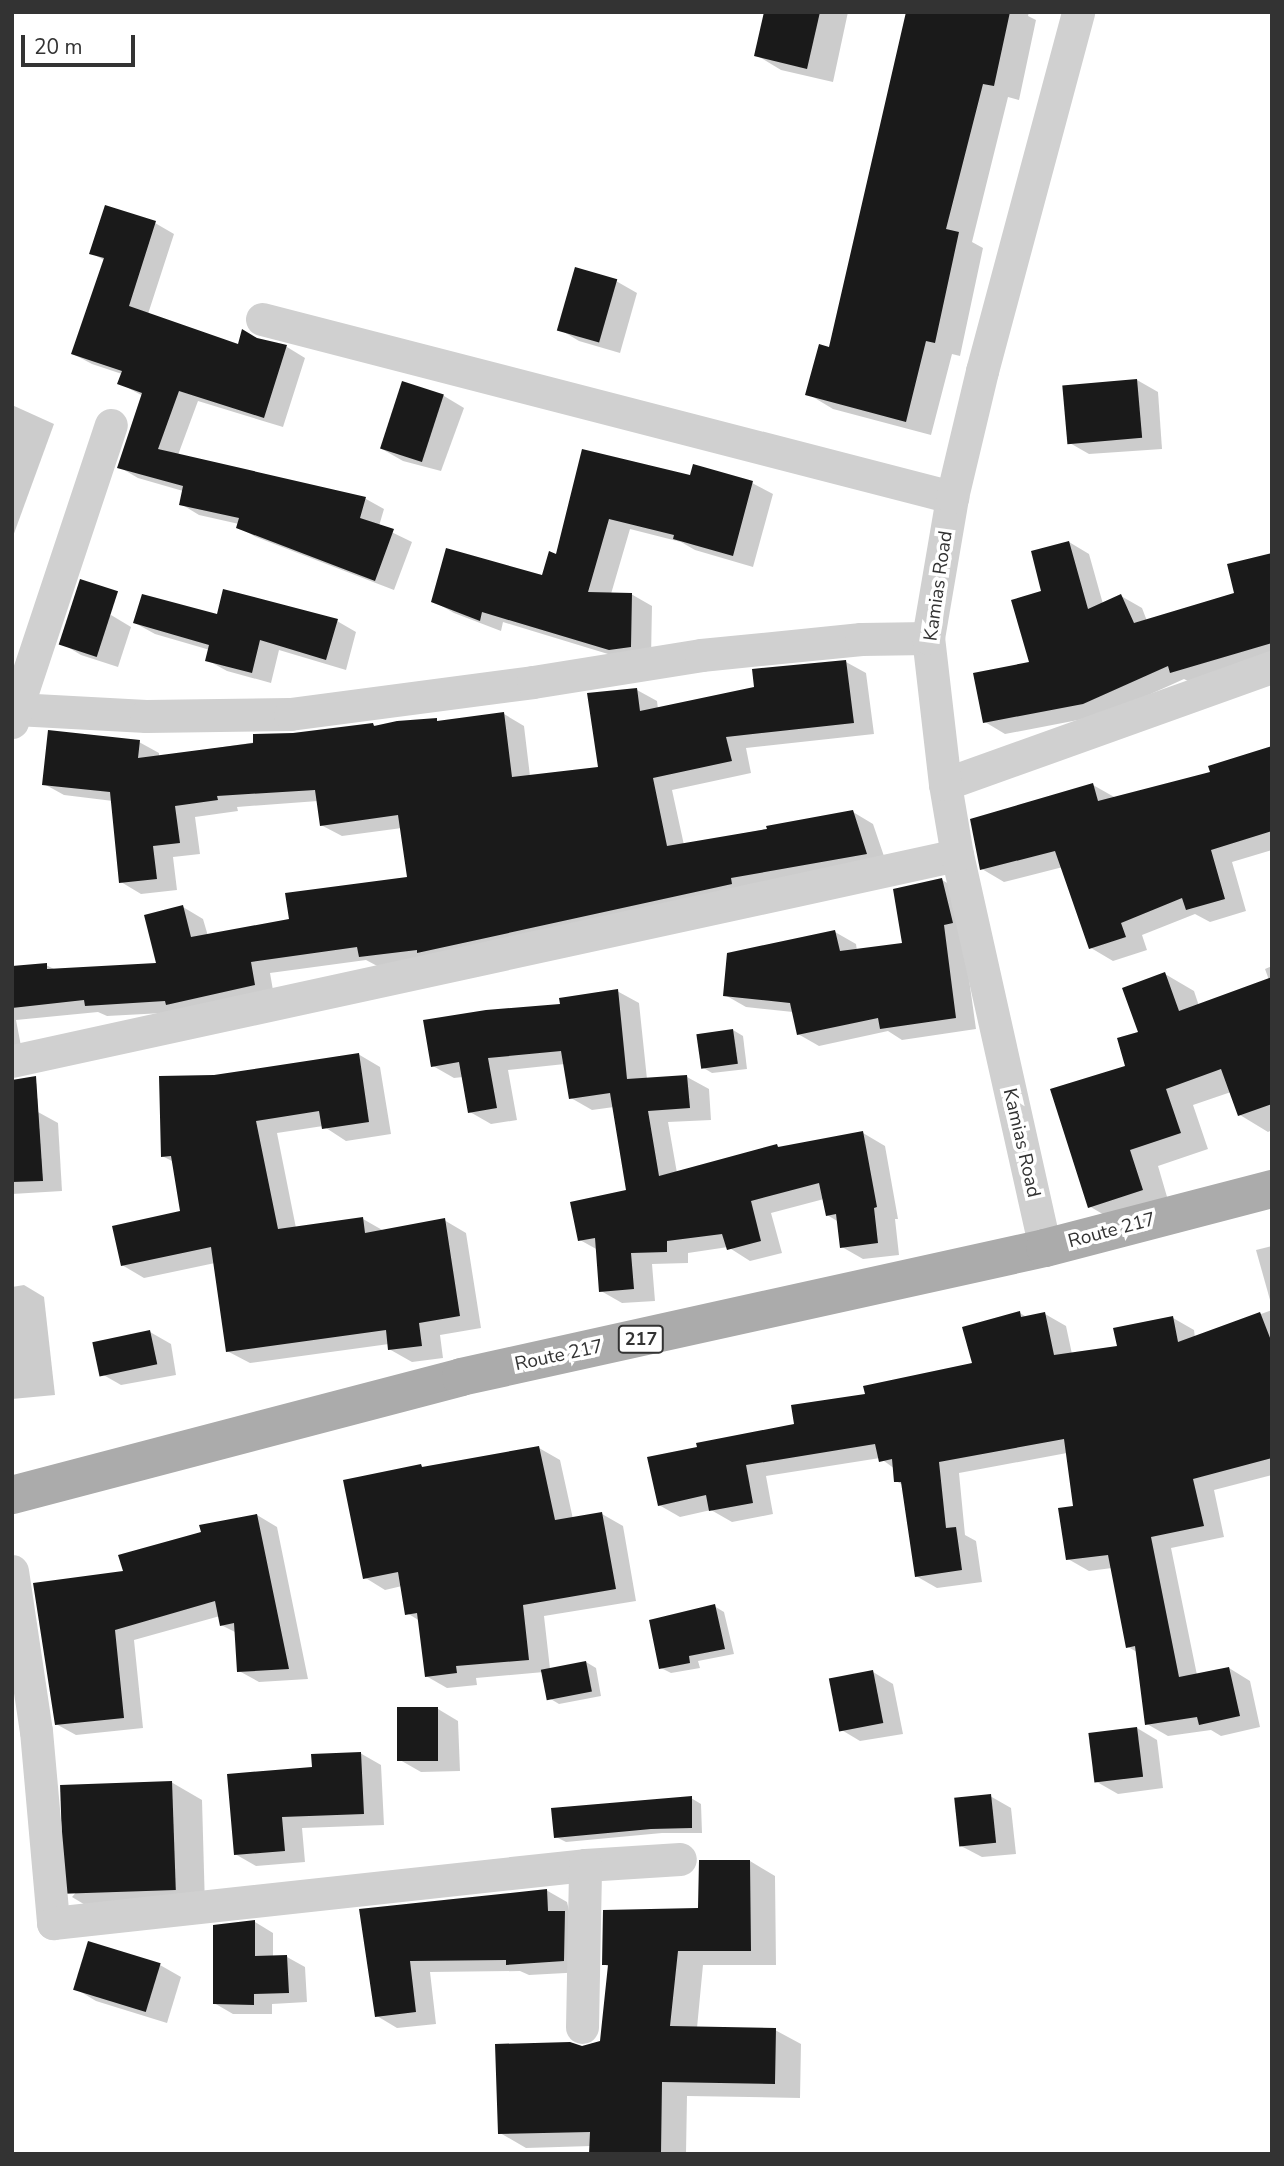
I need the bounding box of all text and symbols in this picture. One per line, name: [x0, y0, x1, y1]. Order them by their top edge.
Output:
scale bar: [24, 21, 138, 65]
text: 20 m: [34, 33, 83, 61]
street label: Kamias Road: [920, 529, 958, 643]
street label: Kamias Road: [997, 1086, 1045, 1200]
street label: Route 217: [1066, 1208, 1158, 1254]
road number: 217: [616, 1324, 666, 1354]
street label: Route 217: [513, 1336, 605, 1376]

